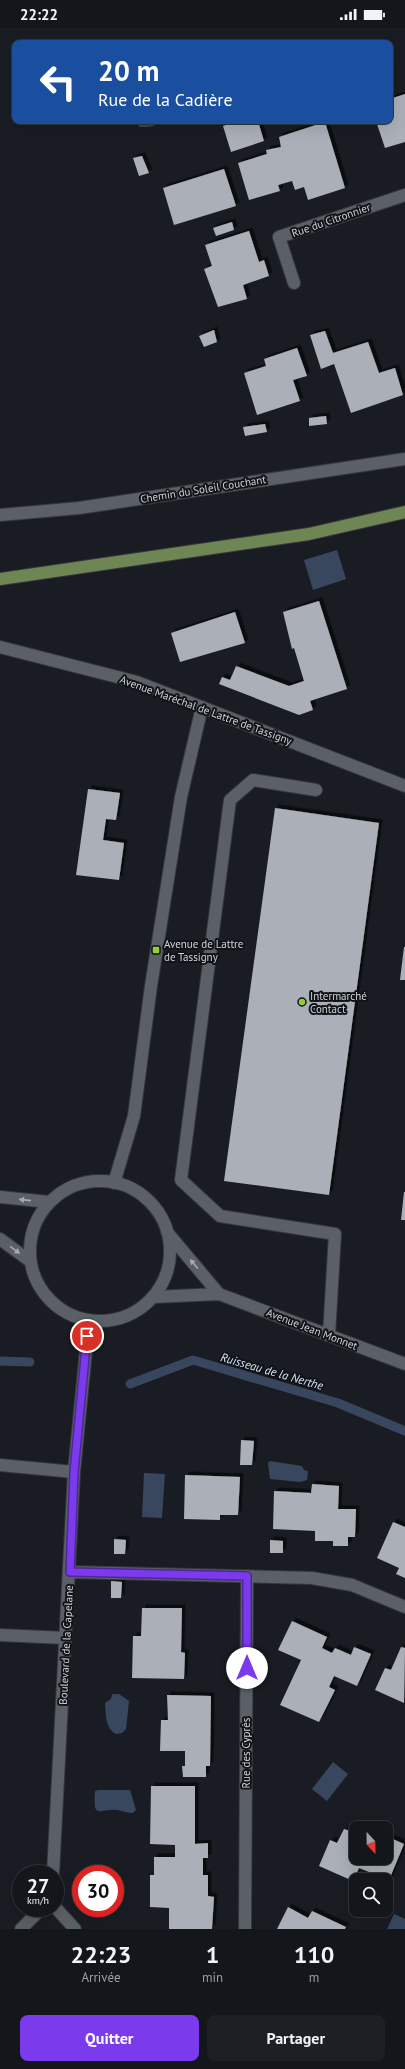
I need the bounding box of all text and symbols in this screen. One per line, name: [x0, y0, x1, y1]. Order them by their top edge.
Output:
text: 22:22: [20, 5, 58, 24]
text: 20 m: [98, 52, 159, 89]
icon: left: [32, 56, 84, 108]
text: Rue de la Cadière: [98, 88, 233, 111]
street label: Rue du Citronnier: [290, 200, 373, 240]
street label: Chemin du Soleil Couchant: [139, 472, 267, 506]
street label: Avenue Maréchal de Lattre de Tassigny: [118, 672, 295, 748]
place label: Avenue de Lattre de Tassigny: [164, 937, 244, 964]
marker: Avenue de Lattre de Tassigny: [151, 945, 161, 955]
place label: Intermarché Contact: [310, 989, 367, 1016]
marker: Intermarché Contact: [297, 997, 307, 1007]
one-way arrow: [19, 1196, 31, 1203]
one-way arrow: [10, 1246, 20, 1254]
one-way arrow: [189, 1258, 198, 1269]
street label: Avenue Jean Monnet: [264, 1305, 360, 1353]
pin: [70, 1319, 104, 1353]
icon: arrive: [76, 1325, 98, 1347]
water label: Ruisseau de la Nerthe: [219, 1349, 325, 1393]
street label: Boulevard de la Capelane: [56, 1585, 76, 1705]
position arrow: [226, 1647, 268, 1689]
street label: Rue des Cyprès: [239, 1717, 253, 1788]
north arrow: [349, 1821, 393, 1865]
map controls: [349, 1821, 393, 1917]
speed limit sign: 30: [72, 1865, 124, 1917]
text: 27: [27, 1873, 49, 1899]
button: search: [349, 1873, 393, 1917]
text: km/h: [27, 1894, 49, 1907]
text: 22:23: [71, 1939, 131, 1970]
text: 1: [206, 1939, 219, 1970]
text: 110: [294, 1939, 334, 1970]
text: Arrivée: [81, 1969, 121, 1986]
text: min: [202, 1969, 223, 1986]
text: m: [309, 1969, 319, 1986]
button: Quitter: [20, 2015, 199, 2061]
button: Partager: [207, 2015, 385, 2061]

